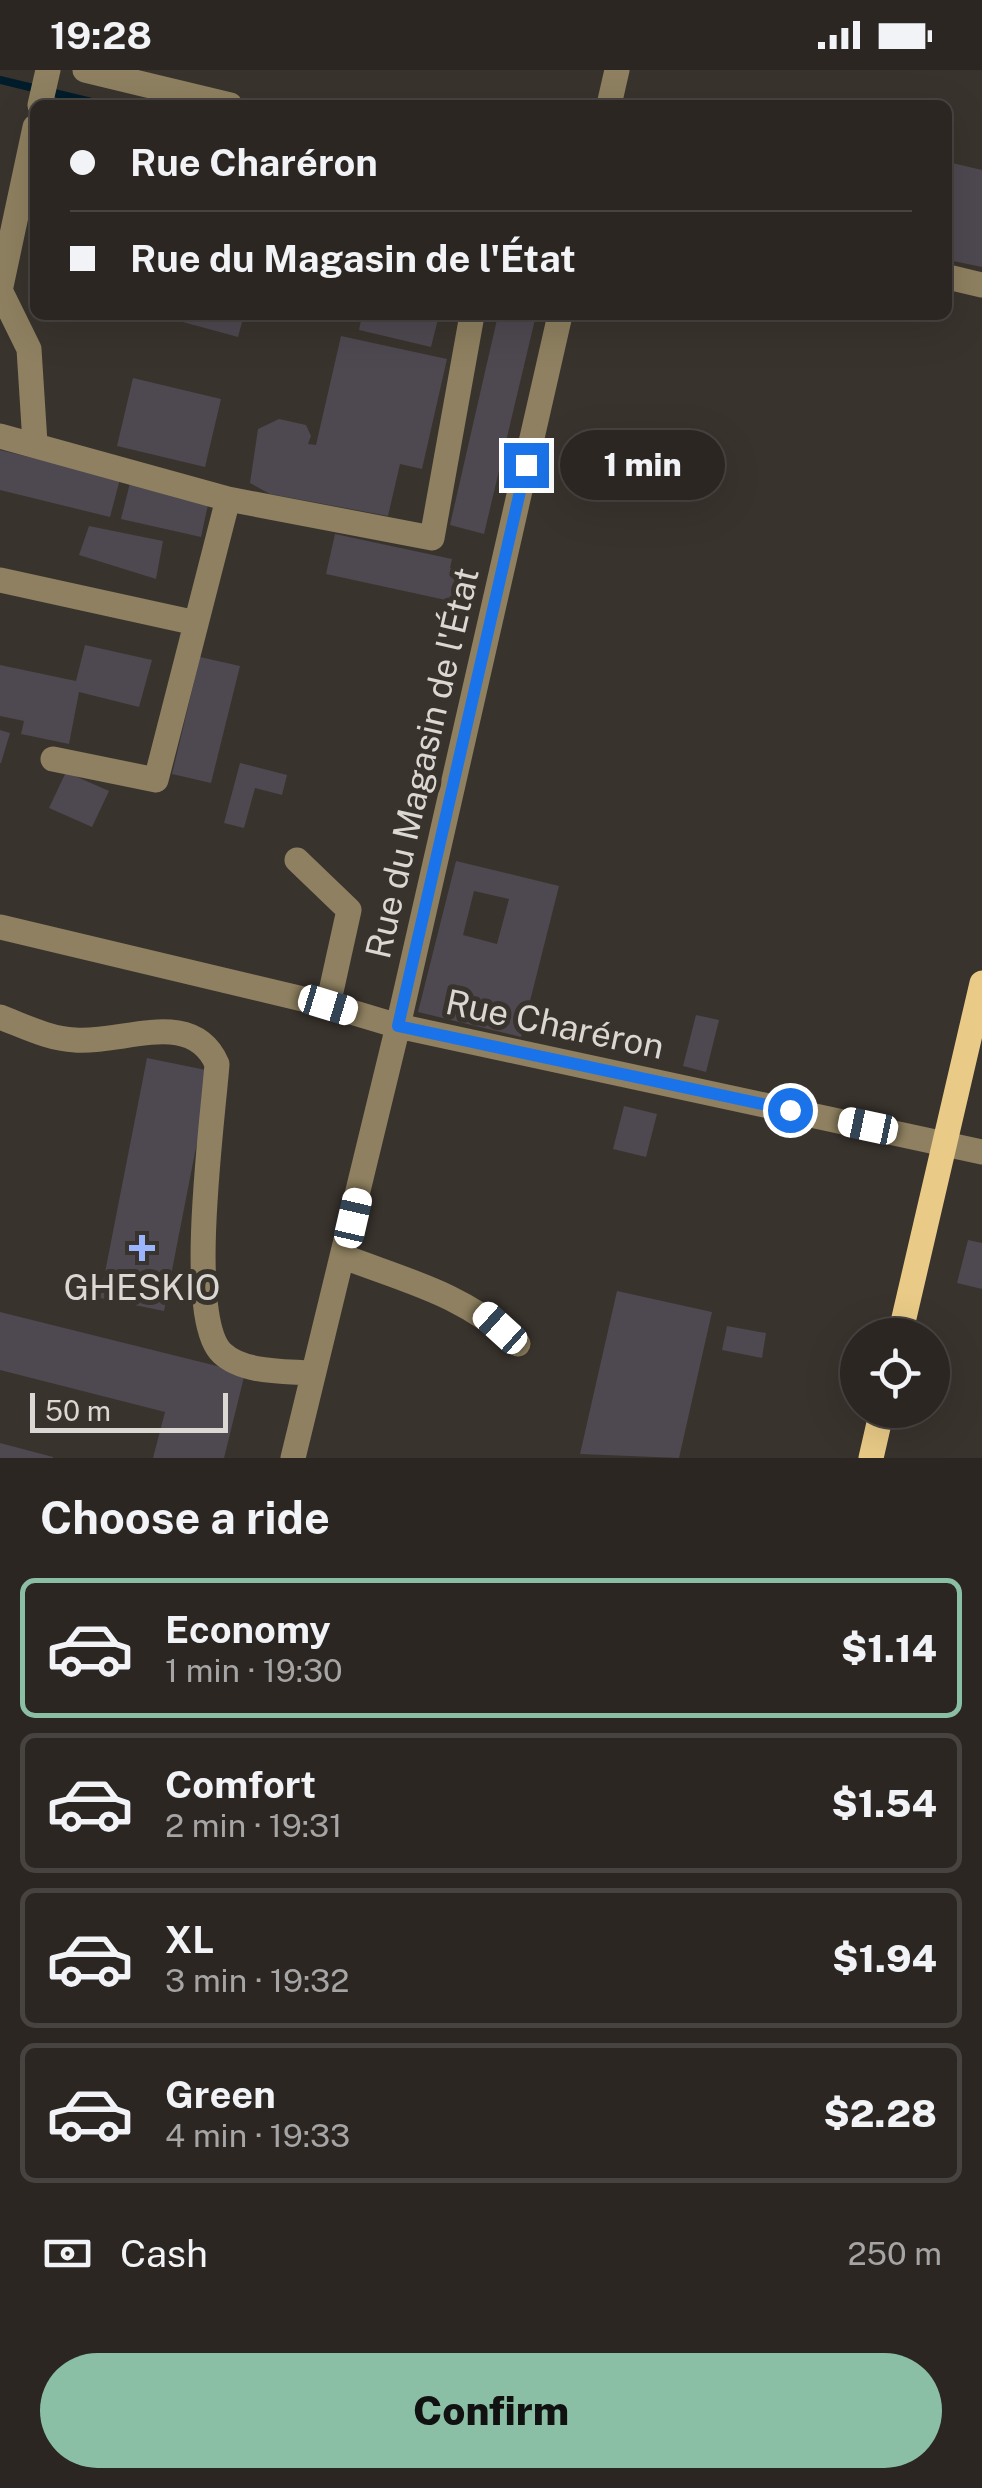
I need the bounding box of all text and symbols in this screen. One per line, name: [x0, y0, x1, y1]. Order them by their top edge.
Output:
text: 19:28: [50, 13, 152, 58]
text: Rue Charéron: [130, 140, 378, 185]
text: Rue du Magasin de l'État: [130, 236, 576, 281]
callout: 1 min: [561, 430, 726, 500]
route end: [504, 443, 549, 488]
text: 1 min: [603, 446, 682, 483]
street label: Rue du Magasin de l'État: [356, 563, 487, 962]
street label: Rue Charéron: [442, 981, 668, 1067]
car: [295, 982, 361, 1028]
route start: [768, 1088, 813, 1133]
car: [836, 1105, 900, 1147]
car: [332, 1185, 374, 1251]
marker: GHESKIO: [129, 1235, 155, 1261]
place label: GHESKIO: [63, 1267, 221, 1308]
car: [468, 1297, 532, 1359]
map controls: [840, 1318, 950, 1428]
button: locate: [840, 1318, 950, 1428]
scale bar: [30, 1388, 228, 1432]
text: 50 m: [45, 1394, 111, 1427]
text: Choose a ride: [40, 1491, 330, 1544]
icon: car: [45, 1603, 135, 1693]
text: Economy: [165, 1607, 331, 1652]
text: $1.14: [841, 1626, 937, 1671]
text: 1 min · 19:30: [165, 1652, 343, 1689]
icon: car: [45, 1758, 135, 1848]
text: Comfort: [165, 1762, 316, 1807]
text: $1.54: [831, 1781, 937, 1826]
text: 2 min · 19:31: [165, 1807, 342, 1844]
icon: car: [45, 1913, 135, 2003]
text: XL: [165, 1917, 214, 1962]
text: $1.94: [832, 1936, 937, 1981]
text: 3 min · 19:32: [165, 1962, 349, 1999]
icon: car: [45, 2068, 135, 2158]
text: Green: [165, 2072, 276, 2117]
text: $2.28: [823, 2091, 937, 2136]
text: 4 min · 19:33: [165, 2117, 350, 2154]
icon: cash: [40, 2226, 95, 2281]
text: Cash: [120, 2231, 208, 2276]
text: 250 m: [847, 2235, 942, 2272]
button: Confirm: [40, 2353, 942, 2468]

